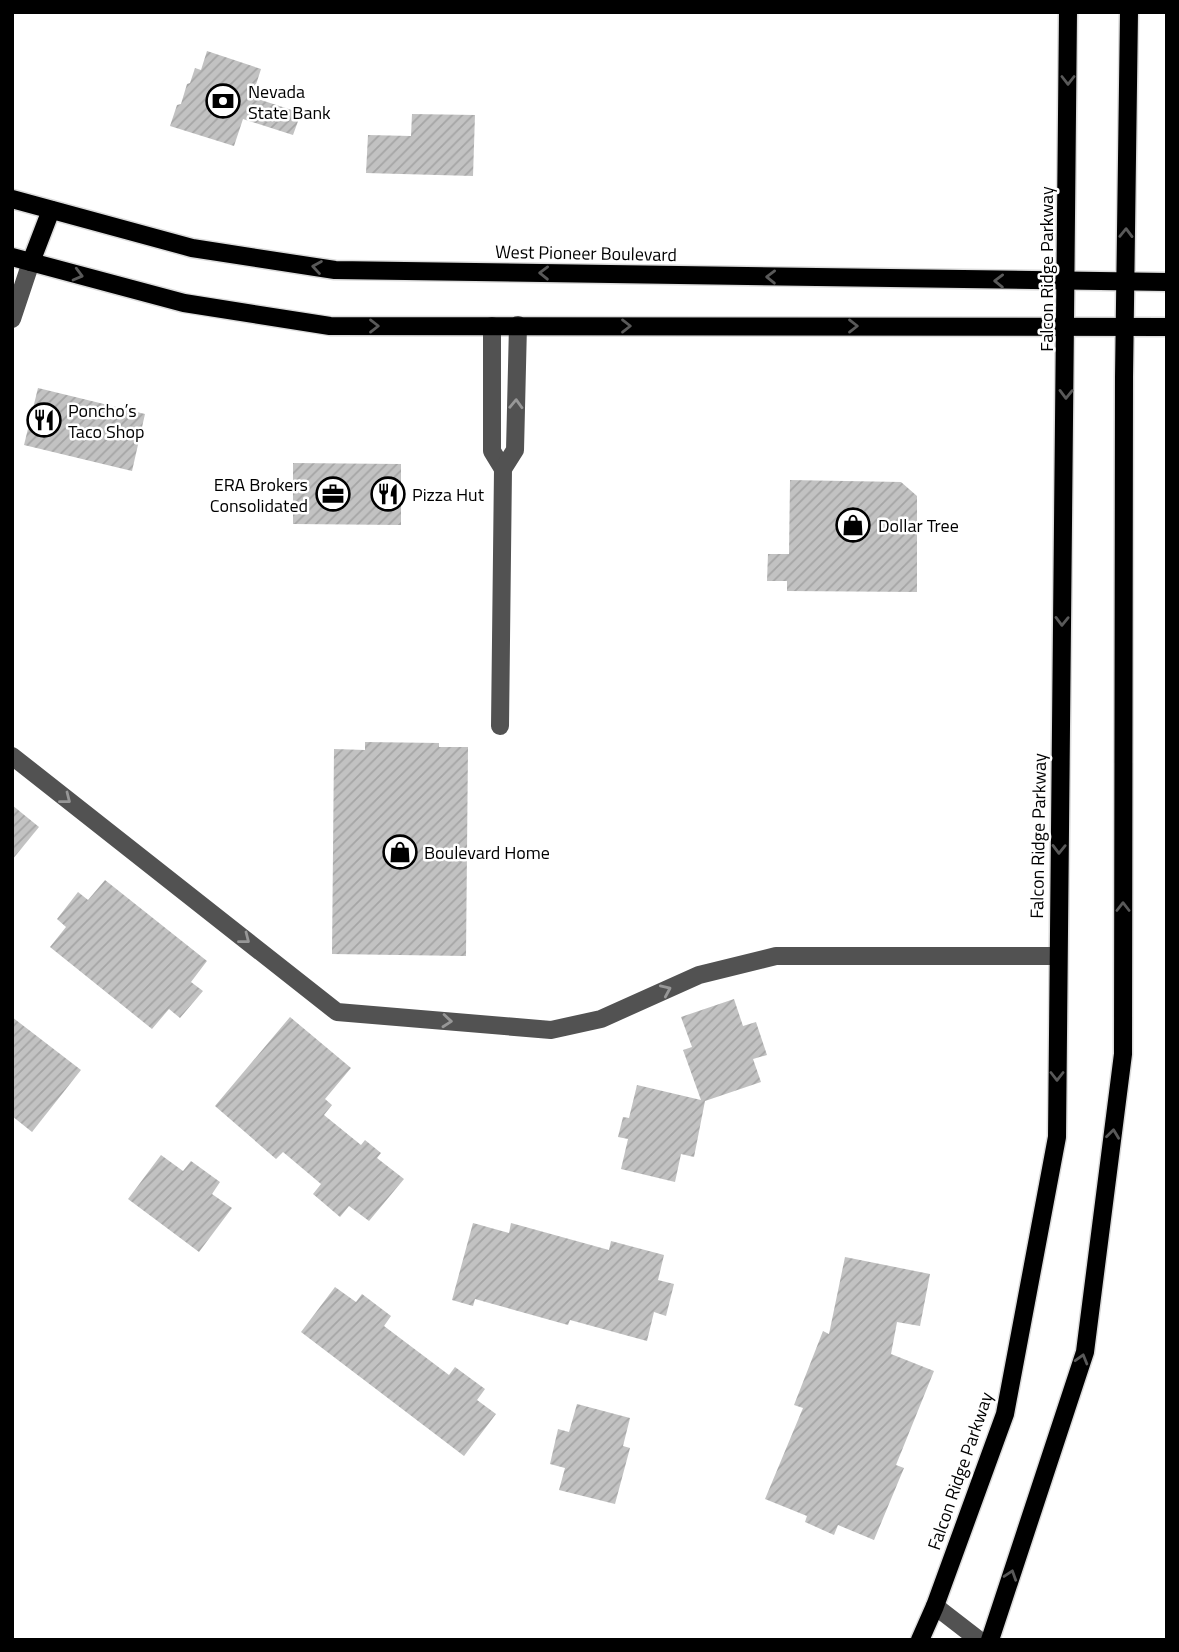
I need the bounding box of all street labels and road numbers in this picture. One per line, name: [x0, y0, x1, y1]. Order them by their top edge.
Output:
street label: Falcon Ridge Parkway: [1033, 186, 1060, 352]
street label: West Pioneer Boulevard: [495, 238, 677, 268]
street label: Falcon Ridge Parkway: [1023, 753, 1053, 919]
street label: Falcon Ridge Parkway: [920, 1388, 1000, 1554]

